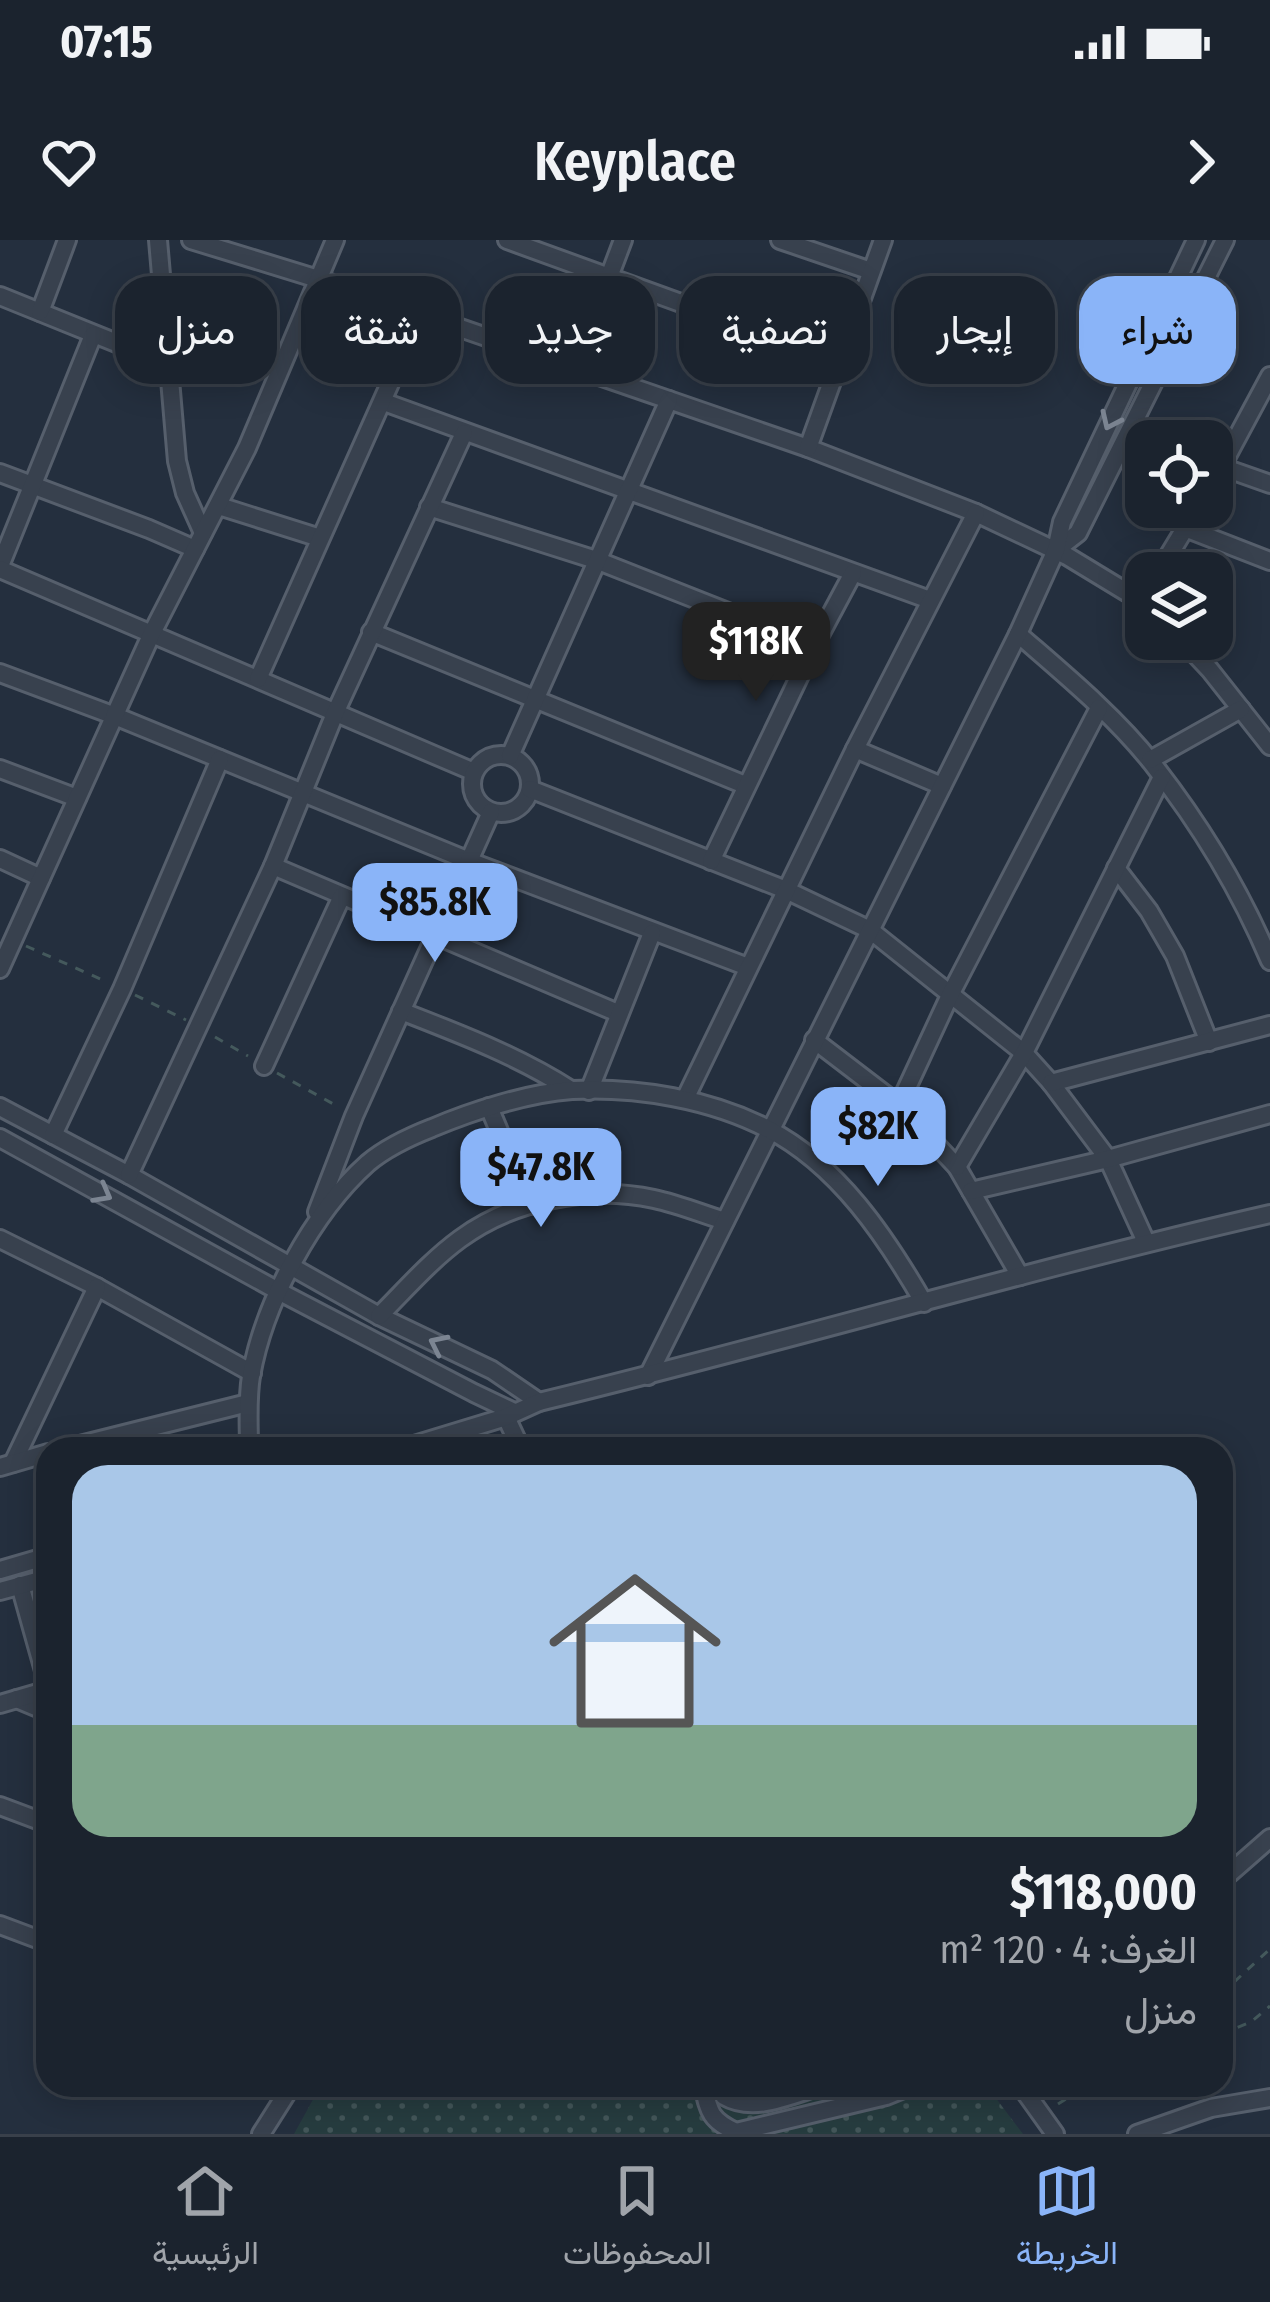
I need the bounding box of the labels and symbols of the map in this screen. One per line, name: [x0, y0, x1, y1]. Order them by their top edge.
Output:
one-way arrow: [1101, 409, 1124, 430]
pin: $118K: [672, 602, 840, 704]
pin: $85.8K: [337, 863, 533, 965]
pin: $82K: [807, 1087, 949, 1189]
pin: $47.8K: [443, 1128, 639, 1230]
one-way arrow: [90, 1180, 111, 1203]
one-way arrow: [429, 1335, 450, 1358]

